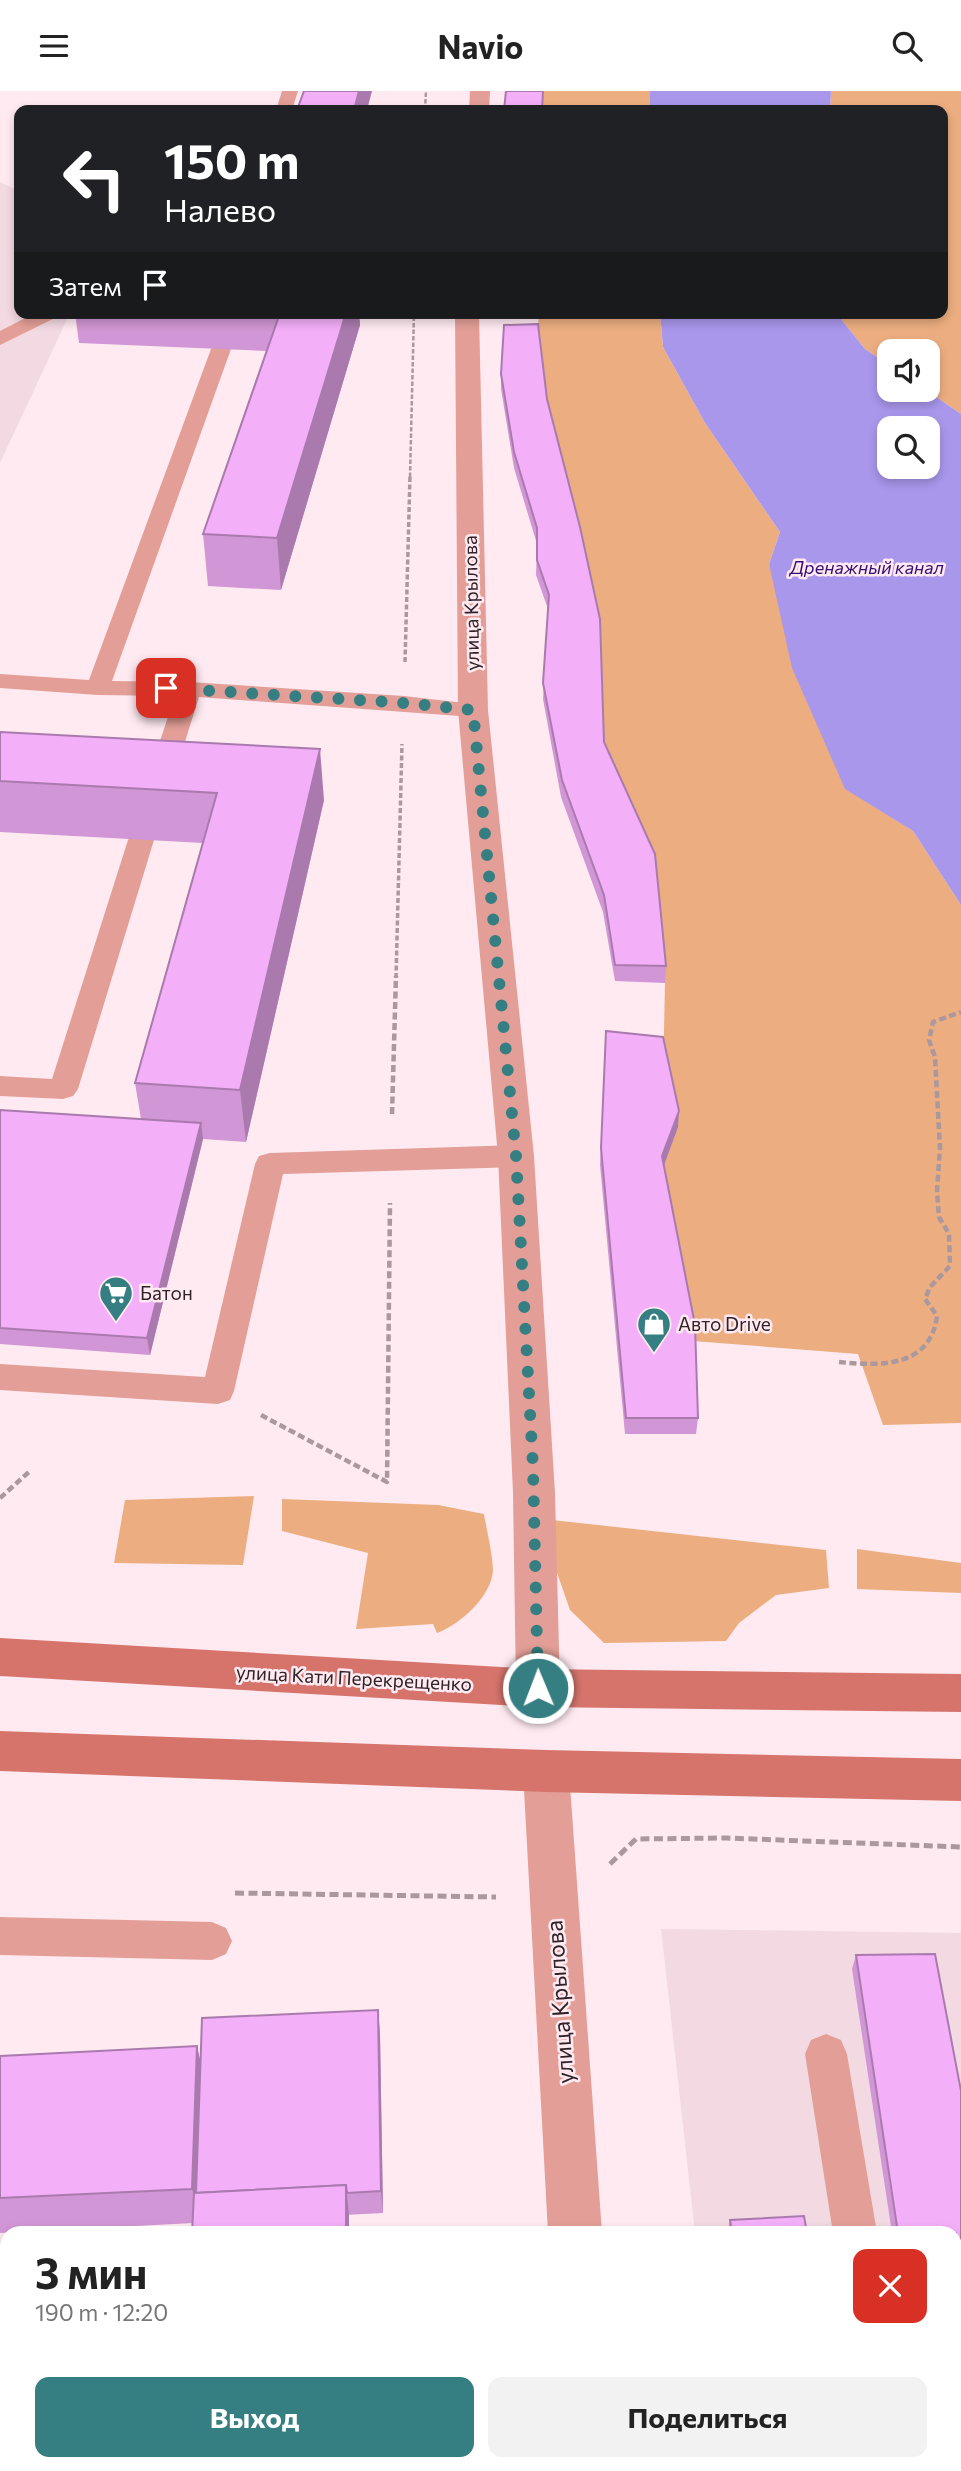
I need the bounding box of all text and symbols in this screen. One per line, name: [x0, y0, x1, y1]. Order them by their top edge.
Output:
text: Navio: [438, 26, 523, 66]
icon: menu: [35, 27, 73, 65]
icon: search: [888, 27, 926, 65]
text: 150 m: [164, 129, 299, 189]
icon: left: [49, 133, 140, 224]
text: Налево: [164, 189, 276, 229]
icon: arrive: [136, 266, 174, 304]
text: Затем: [49, 270, 122, 301]
map controls: [877, 339, 940, 479]
button: sound: [877, 339, 940, 402]
button: search: [877, 416, 940, 479]
street label: улица Крылова: [458, 535, 483, 671]
water label: Дренажный канал: [788, 556, 944, 578]
pin: [136, 658, 196, 718]
icon: arrive: [147, 669, 185, 707]
supermarket icon: Батон: [97, 1274, 135, 1323]
place label: Батон: [140, 1281, 193, 1304]
shop icon: Авто Drive: [635, 1305, 673, 1354]
place label: Авто Drive: [678, 1312, 771, 1335]
position arrow: [501, 1651, 575, 1725]
street label: улица Кати Перекрещенко: [235, 1660, 473, 1695]
street label: улица Крылова: [539, 1919, 579, 2085]
text: 3 мин: [35, 2246, 147, 2298]
button: close: [853, 2249, 927, 2323]
text: 190 m · 12:20: [35, 2298, 168, 2326]
button: Выход: [35, 2377, 474, 2457]
button: Поделиться: [488, 2377, 927, 2457]

